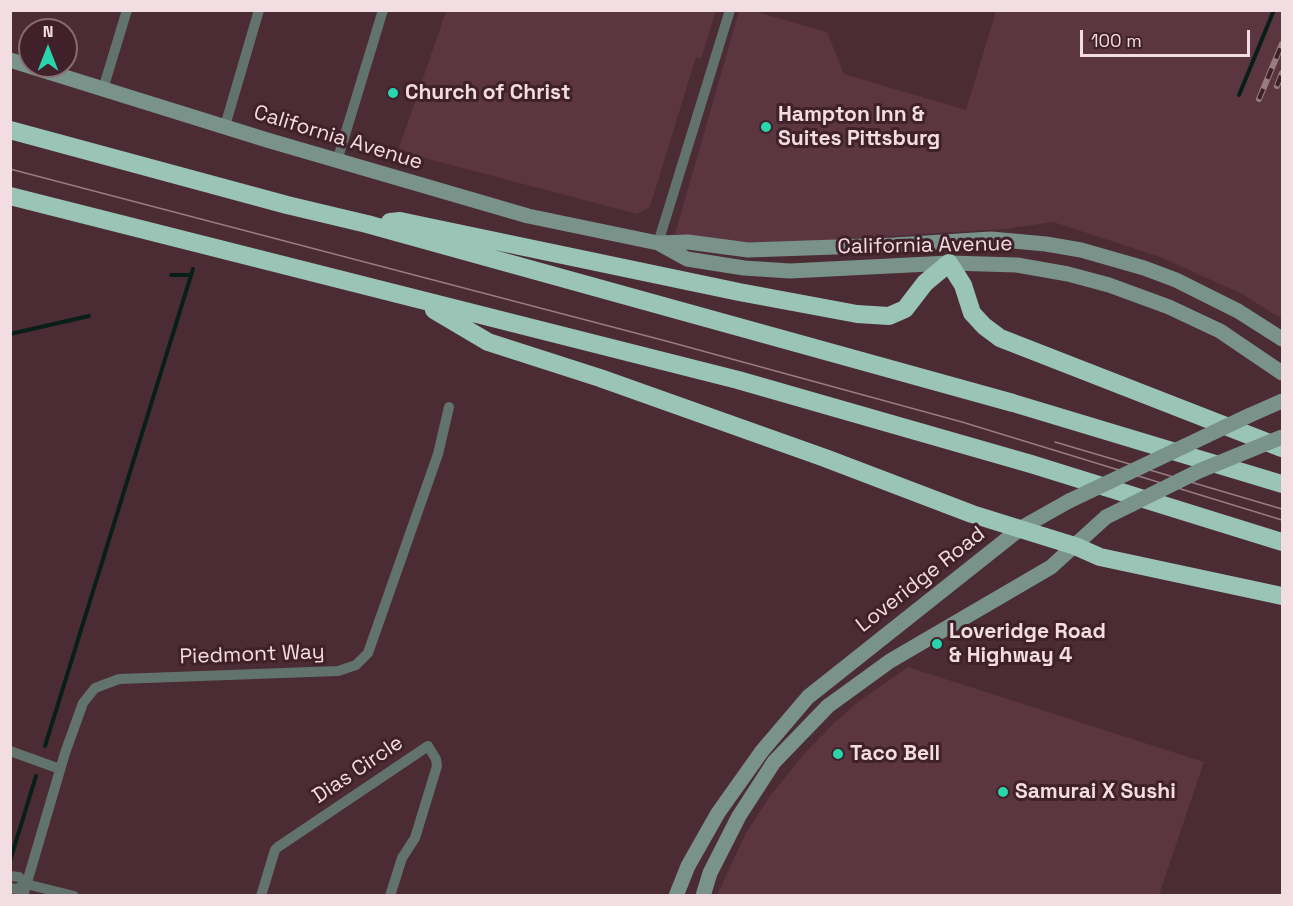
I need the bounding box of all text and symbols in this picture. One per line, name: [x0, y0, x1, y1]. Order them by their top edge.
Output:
north arrow: [18, 18, 78, 78]
scale bar: [1083, 18, 1252, 56]
text: N: [43, 21, 53, 42]
text: 100 m: [1091, 29, 1142, 52]
place label: Church of Christ: [405, 80, 570, 106]
marker: Church of Christ: [386, 86, 400, 100]
street label: California Avenue: [251, 100, 425, 176]
place label: Hampton Inn & Suites Pittsburg: [778, 102, 940, 152]
marker: Hampton Inn & Suites Pittsburg: [759, 120, 773, 134]
street label: California Avenue: [837, 232, 1013, 260]
street label: Loveridge Road: [852, 522, 990, 638]
place label: Loveridge Road & Highway 4: [949, 619, 1106, 669]
marker: Loveridge Road & Highway 4: [930, 637, 944, 651]
street label: Piedmont Way: [179, 640, 325, 670]
street label: Dias Circle: [308, 731, 408, 809]
place label: Taco Bell: [850, 741, 940, 767]
marker: Taco Bell: [831, 747, 845, 761]
place label: Samurai X Sushi: [1015, 779, 1176, 805]
marker: Samurai X Sushi: [996, 785, 1010, 799]

